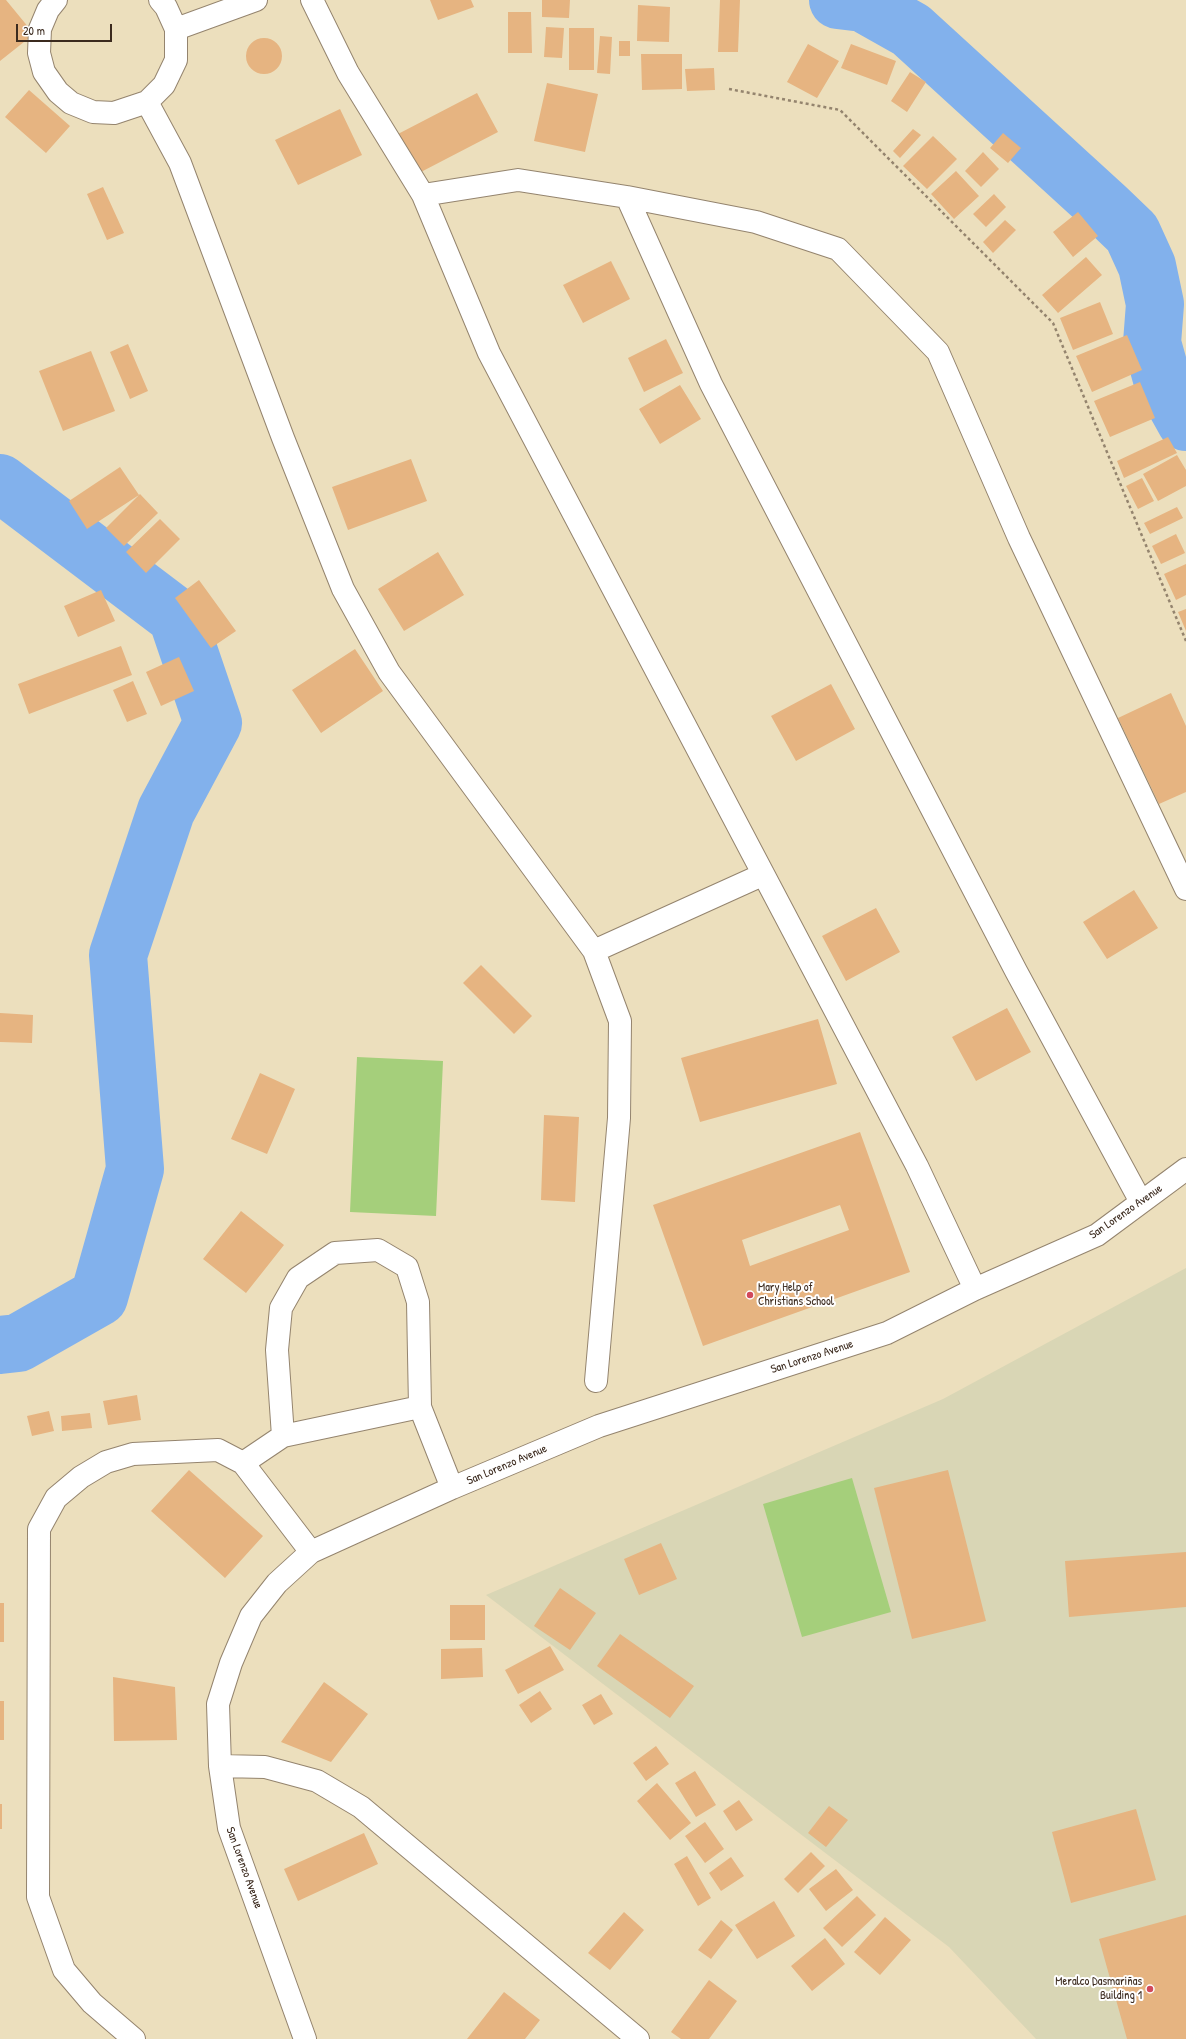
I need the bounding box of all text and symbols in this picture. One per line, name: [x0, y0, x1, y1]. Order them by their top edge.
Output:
scale bar: [18, 16, 114, 42]
text: 20 m: [23, 22, 45, 39]
street label: San Lorenzo Avenue: [1087, 1182, 1165, 1242]
place label: Mary Help of Christians School: [758, 1281, 834, 1309]
marker: Mary Help of Christians School: [745, 1290, 755, 1300]
street label: San Lorenzo Avenue: [769, 1337, 855, 1377]
street label: San Lorenzo Avenue: [465, 1442, 549, 1488]
street label: San Lorenzo Avenue: [223, 1825, 265, 1911]
place label: Meralco Dasmariñas Building 1: [1055, 1975, 1142, 2003]
marker: Meralco Dasmariñas Building 1: [1145, 1984, 1155, 1994]

